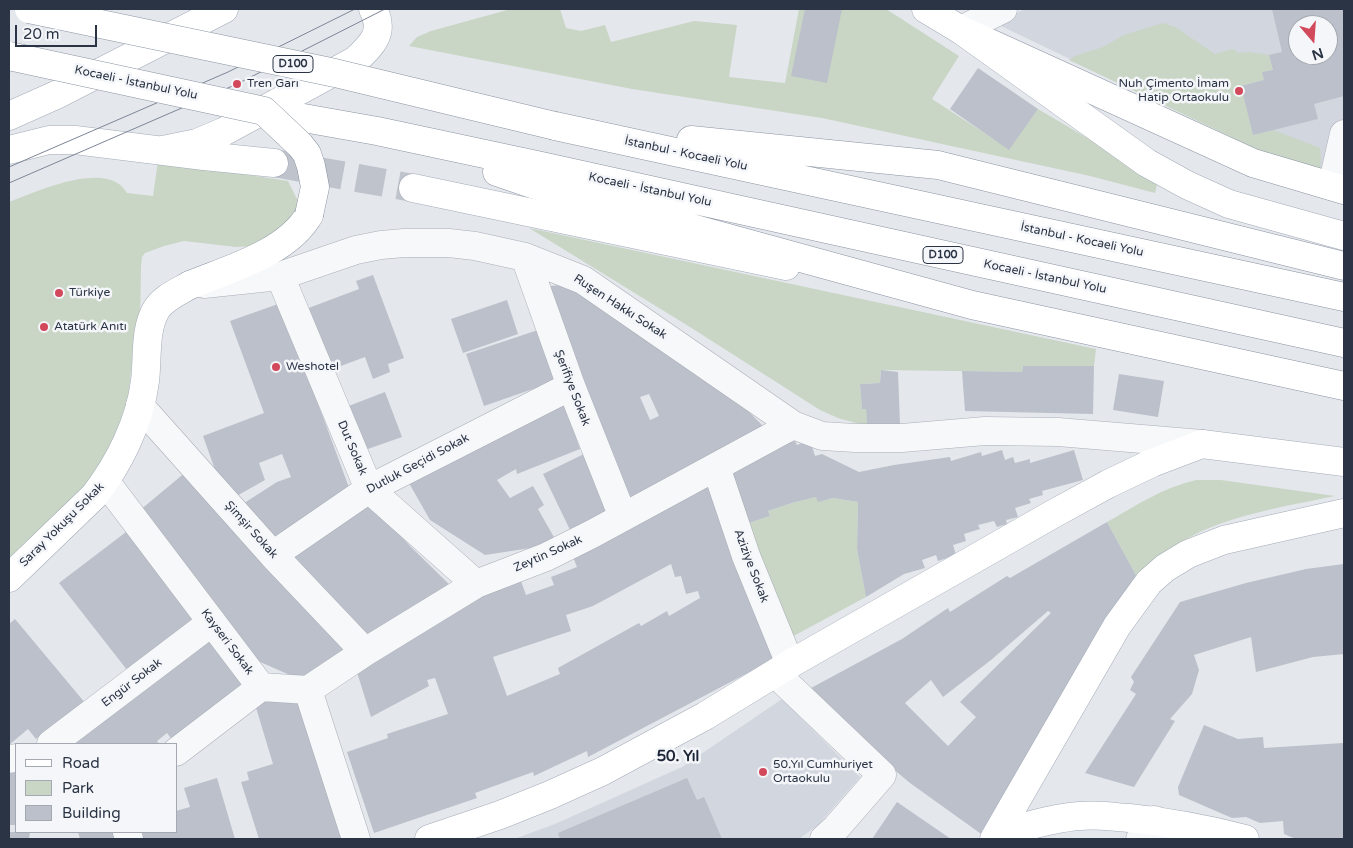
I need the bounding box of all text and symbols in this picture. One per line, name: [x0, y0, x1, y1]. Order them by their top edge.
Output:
scale bar: [18, 15, 100, 47]
north arrow: [1288, 15, 1338, 65]
text: 20 m: [23, 25, 60, 43]
text: N: [1310, 44, 1325, 64]
road number: D100: [273, 56, 313, 72]
street label: Kocaeli - İstanbul Yolu: [73, 63, 199, 103]
place label: Tren Garı: [247, 77, 299, 91]
place label: Nuh Çimento İmam Hatip Ortaokulu: [1118, 77, 1229, 105]
marker: Tren Garı: [231, 78, 243, 90]
marker: Nuh Çimento İmam Hatip Ortaokulu: [1233, 85, 1245, 97]
street label: İstanbul - Kocaeli Yolu: [623, 134, 749, 174]
street label: Kocaeli - İstanbul Yolu: [587, 170, 713, 210]
street label: İstanbul - Kocaeli Yolu: [1019, 220, 1145, 260]
road number: D100: [923, 246, 963, 264]
street label: Kocaeli - İstanbul Yolu: [982, 257, 1108, 297]
street label: Ruşen Hakkı Sokak: [571, 271, 669, 343]
place label: Türkiye: [69, 286, 110, 300]
marker: Türkiye: [53, 287, 65, 299]
place label: Atatürk Anıtı: [54, 320, 127, 334]
marker: Atatürk Anıtı: [38, 321, 50, 333]
street label: Şerifiye Sokak: [551, 348, 593, 428]
place label: Weshotel: [286, 360, 339, 374]
marker: Weshotel: [270, 361, 282, 373]
street label: Dut Sokak: [334, 418, 370, 478]
street label: Dutluk Geçidi Sokak: [364, 431, 472, 497]
street label: Saray Yokuşu Sokak: [17, 480, 107, 570]
street label: Şimşir Sokak: [222, 498, 280, 562]
street label: Aziziye Sokak: [730, 527, 772, 605]
street label: Zeytin Sokak: [512, 532, 584, 576]
street label: Kayseri Sokak: [198, 606, 256, 678]
street label: Engür Sokak: [99, 656, 165, 710]
legend: [15, 743, 178, 833]
district label: 50. Yıl: [657, 748, 699, 766]
text: Road: [62, 754, 100, 772]
place label: 50.Yıl Cumhuriyet Ortaokulu: [773, 758, 873, 786]
marker: 50.Yıl Cumhuriyet Ortaokulu: [757, 766, 769, 778]
text: Park: [62, 779, 94, 797]
text: Building: [62, 804, 121, 822]

